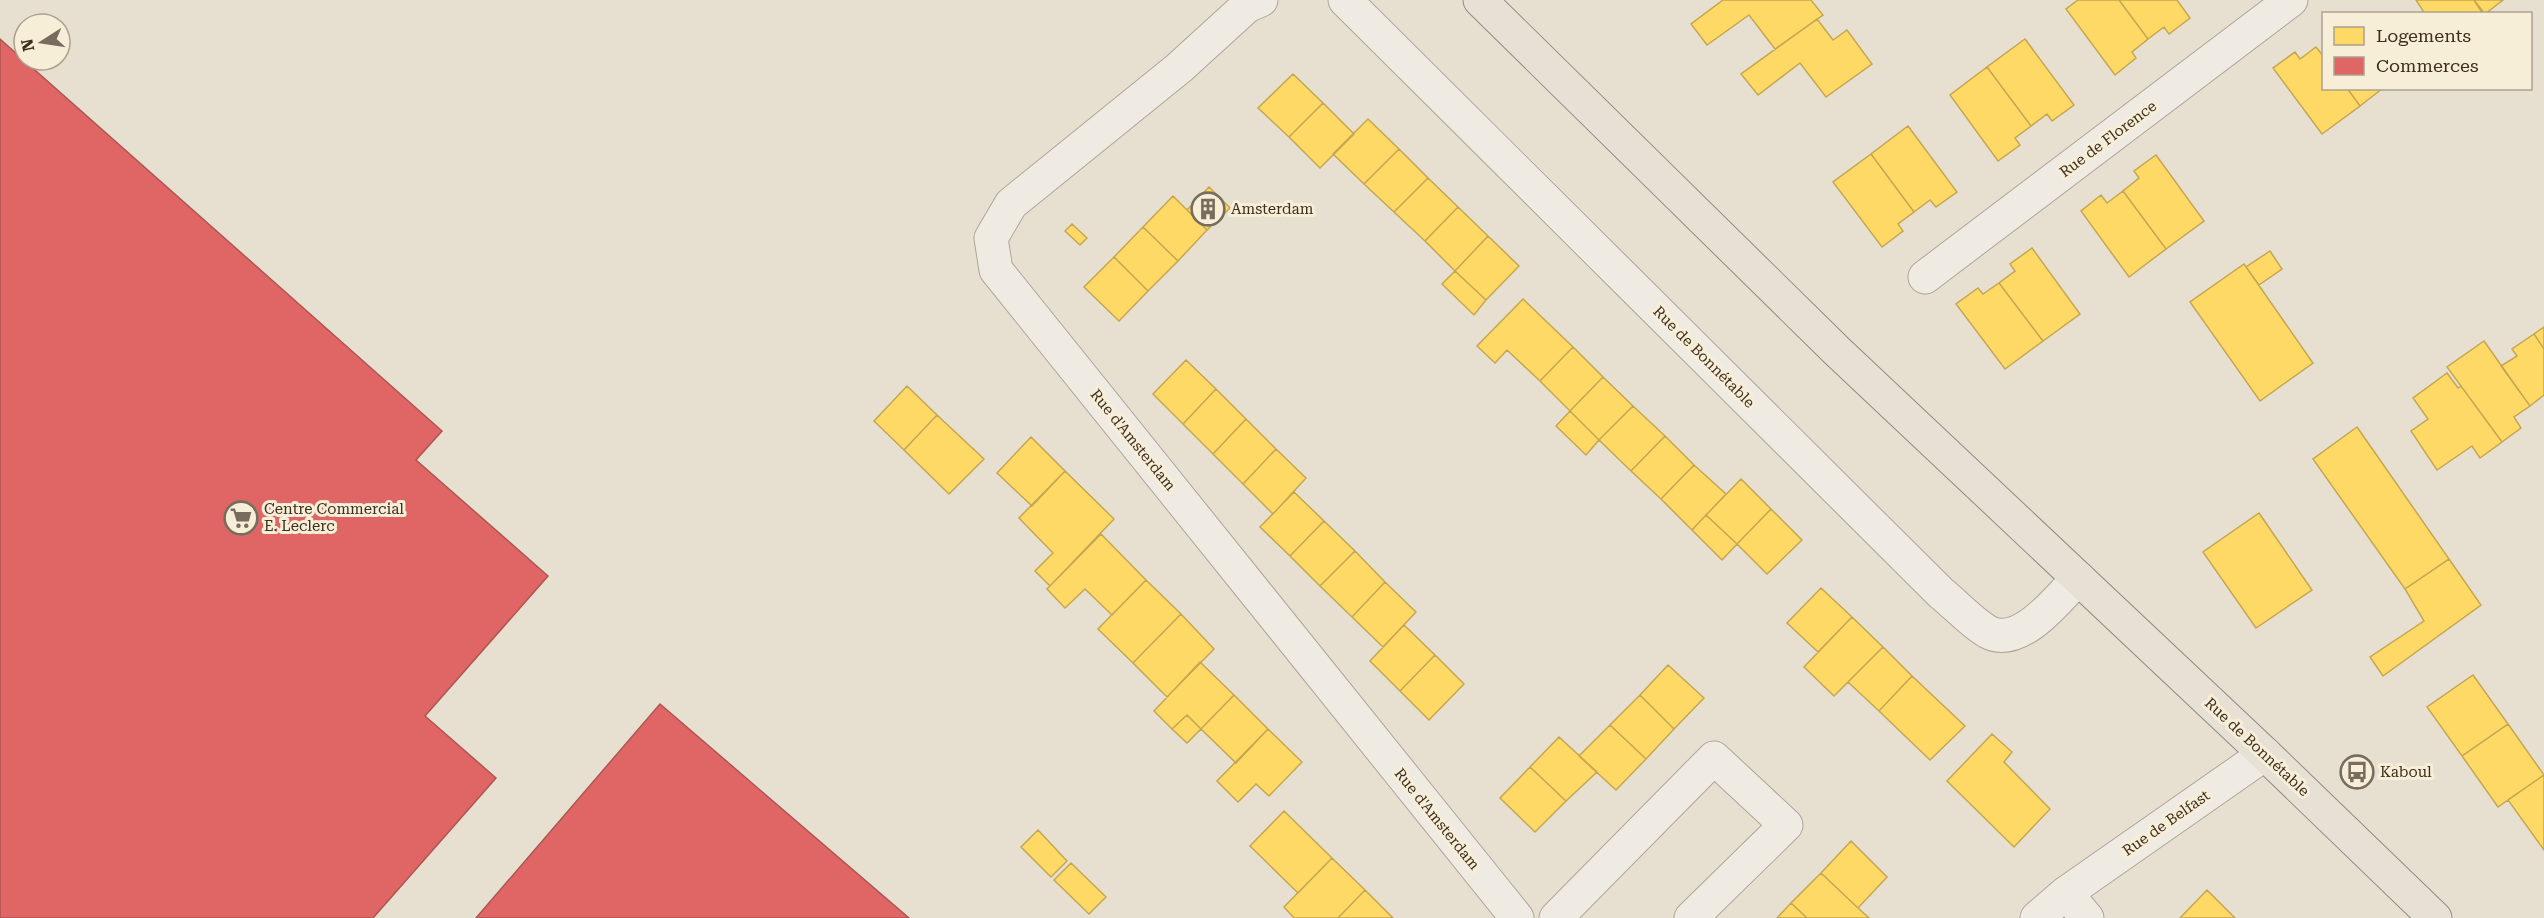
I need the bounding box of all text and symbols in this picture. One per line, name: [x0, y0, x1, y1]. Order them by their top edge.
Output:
north arrow: [12, 12, 72, 72]
legend: [2322, 12, 2532, 90]
text: Logements: [2376, 25, 2471, 46]
text: N: [17, 37, 38, 53]
text: Commerces: [2376, 55, 2478, 76]
street label: Rue de Florence: [2056, 97, 2160, 181]
building icon: Amsterdam: [1190, 191, 1226, 227]
place label: Amsterdam: [1231, 200, 1314, 218]
street label: Rue de Bonnétable: [1649, 302, 1759, 412]
street label: Rue d'Amsterdam: [1087, 386, 1180, 495]
supermarket icon: Centre Commercial E. Leclerc: [223, 500, 259, 536]
place label: Centre Commercial E. Leclerc: [264, 500, 404, 535]
street label: Rue de Bonnétable: [2201, 694, 2313, 800]
bus stop icon: Kaboul: [2339, 754, 2375, 790]
place label: Kaboul: [2380, 763, 2432, 781]
street label: Rue d'Amsterdam: [1391, 765, 1484, 874]
street label: Rue de Belfast: [2119, 786, 2213, 860]

